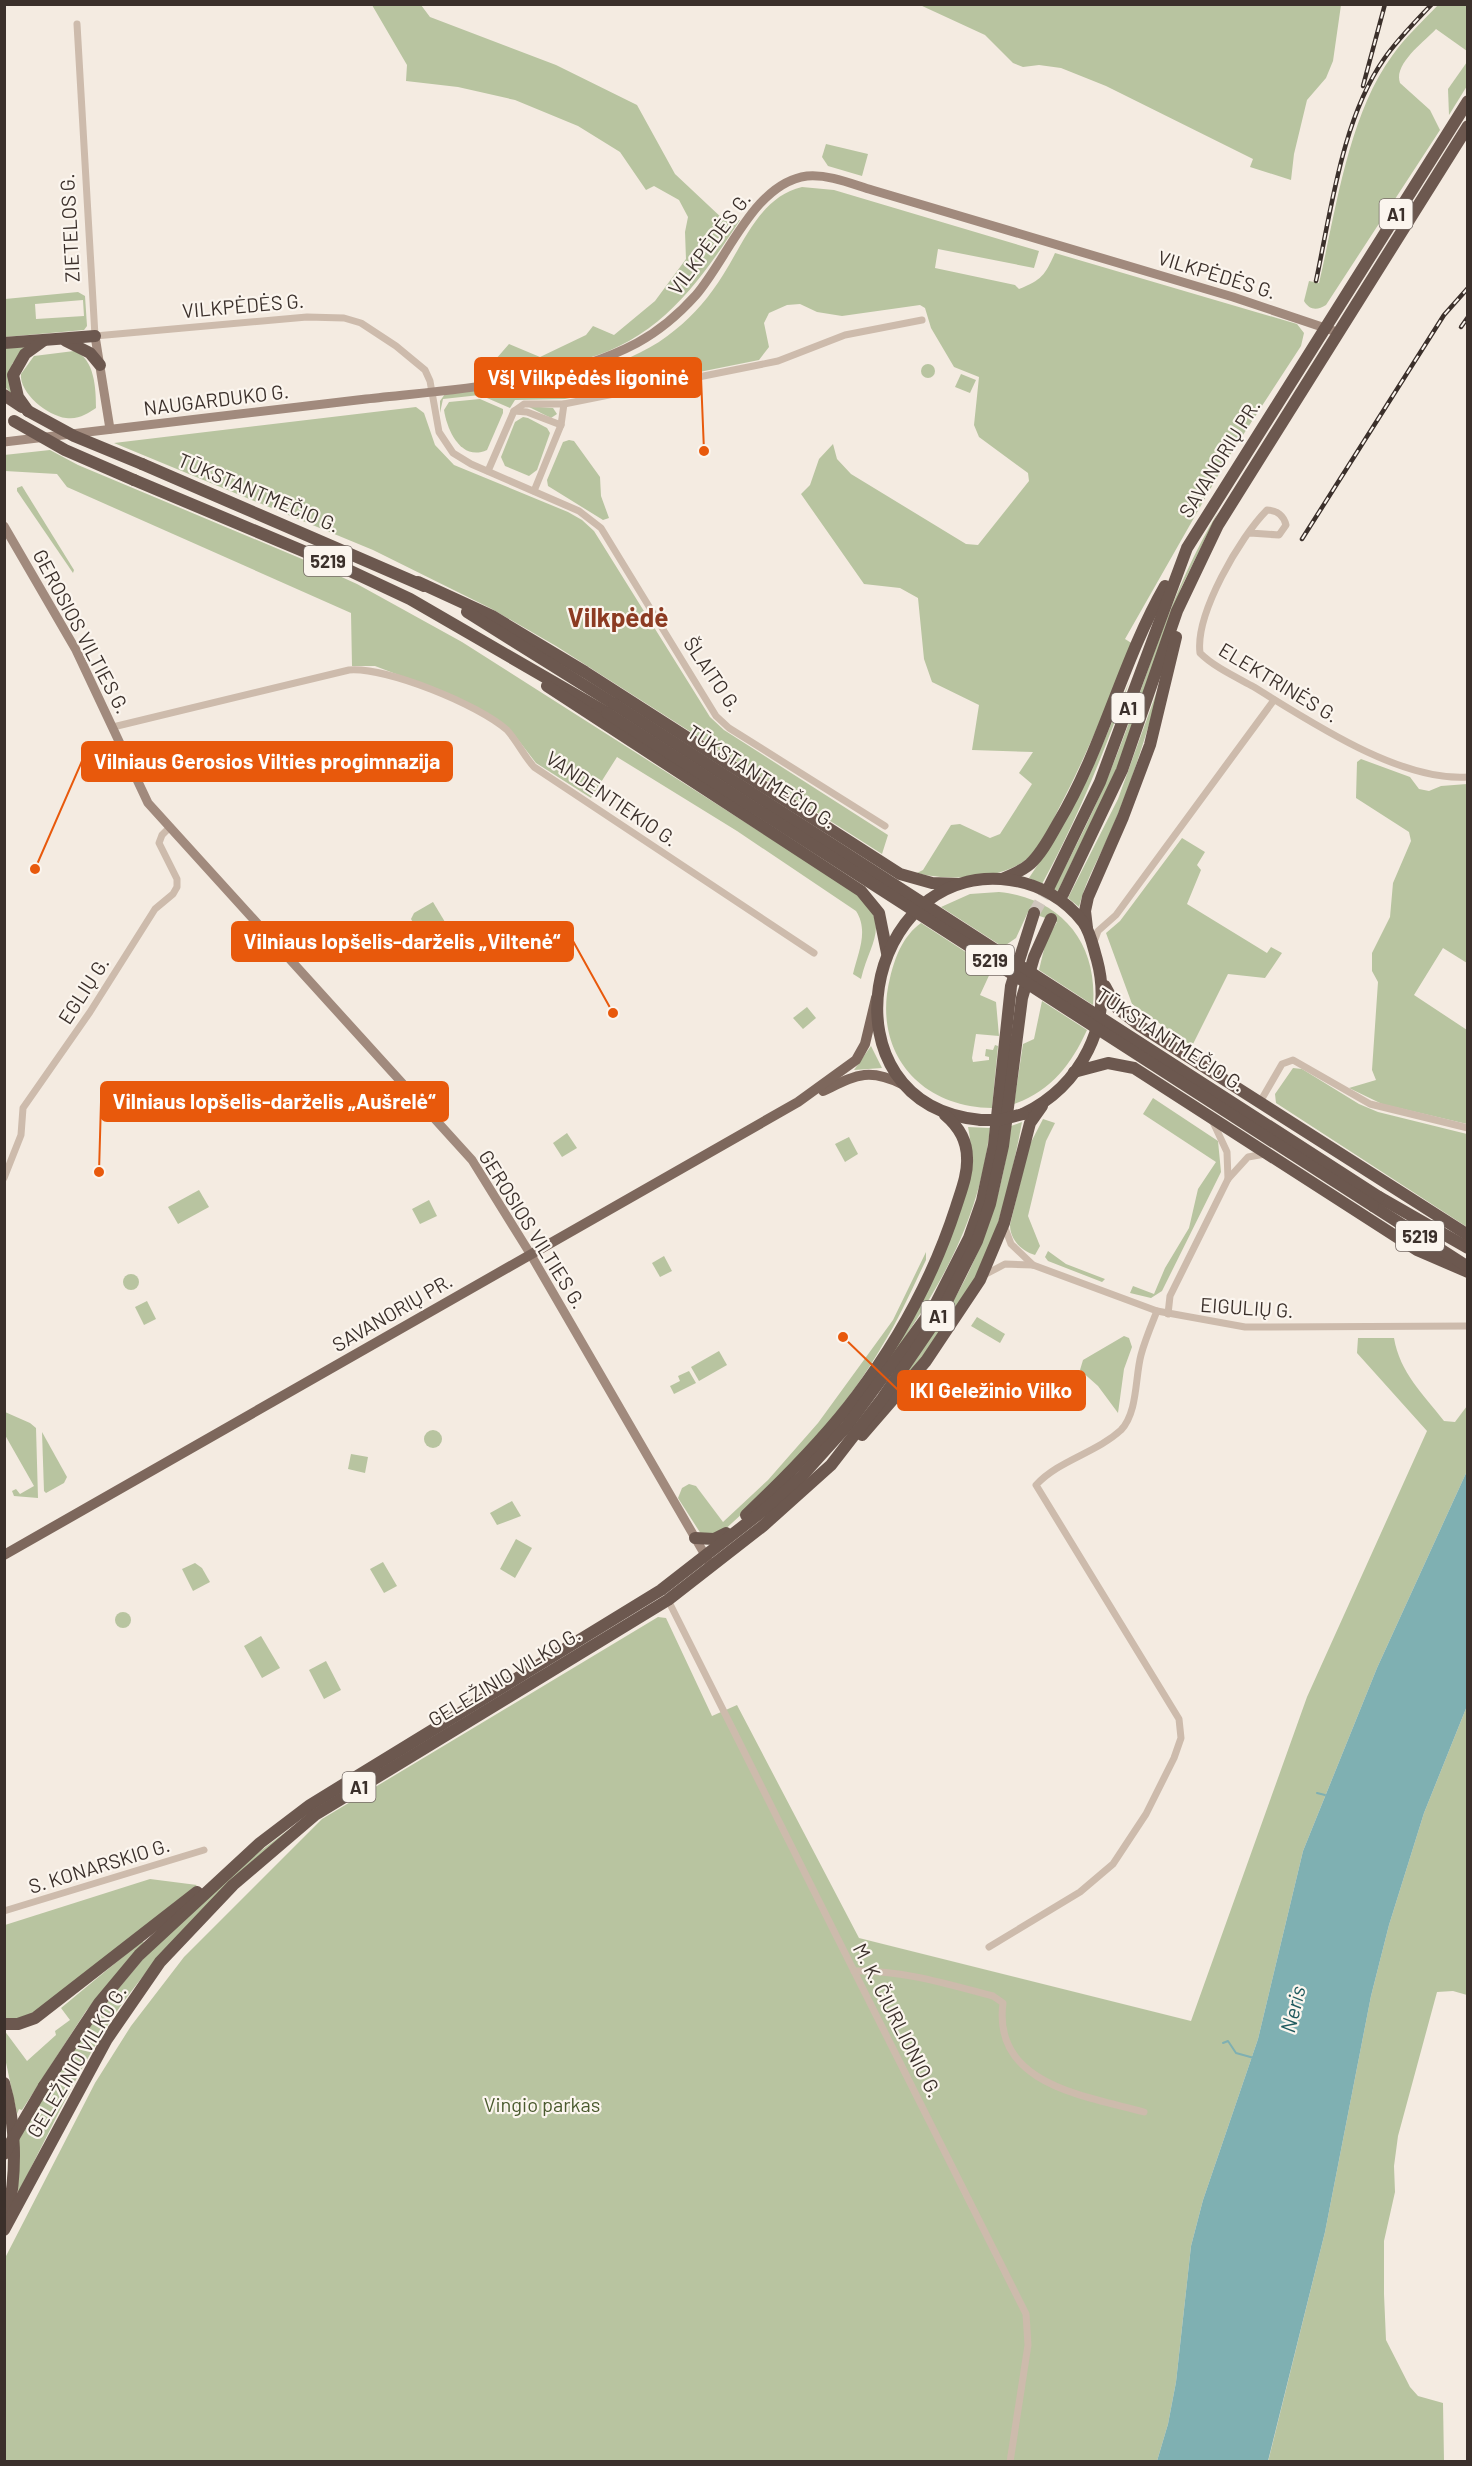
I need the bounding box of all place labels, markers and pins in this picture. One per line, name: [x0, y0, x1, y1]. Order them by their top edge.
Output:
callout: VšĮ Vilkpėdės ligoninė: [475, 358, 701, 397]
callout: Vilniaus Gerosios Vilties progimnazija: [82, 742, 452, 781]
callout: Vilniaus lopšelis-darželis „Viltenė“: [232, 922, 573, 961]
callout: Vilniaus lopšelis-darželis „Aušrelė“: [101, 1082, 448, 1121]
callout: IKI Geležinio Vilko: [898, 1371, 1085, 1410]

